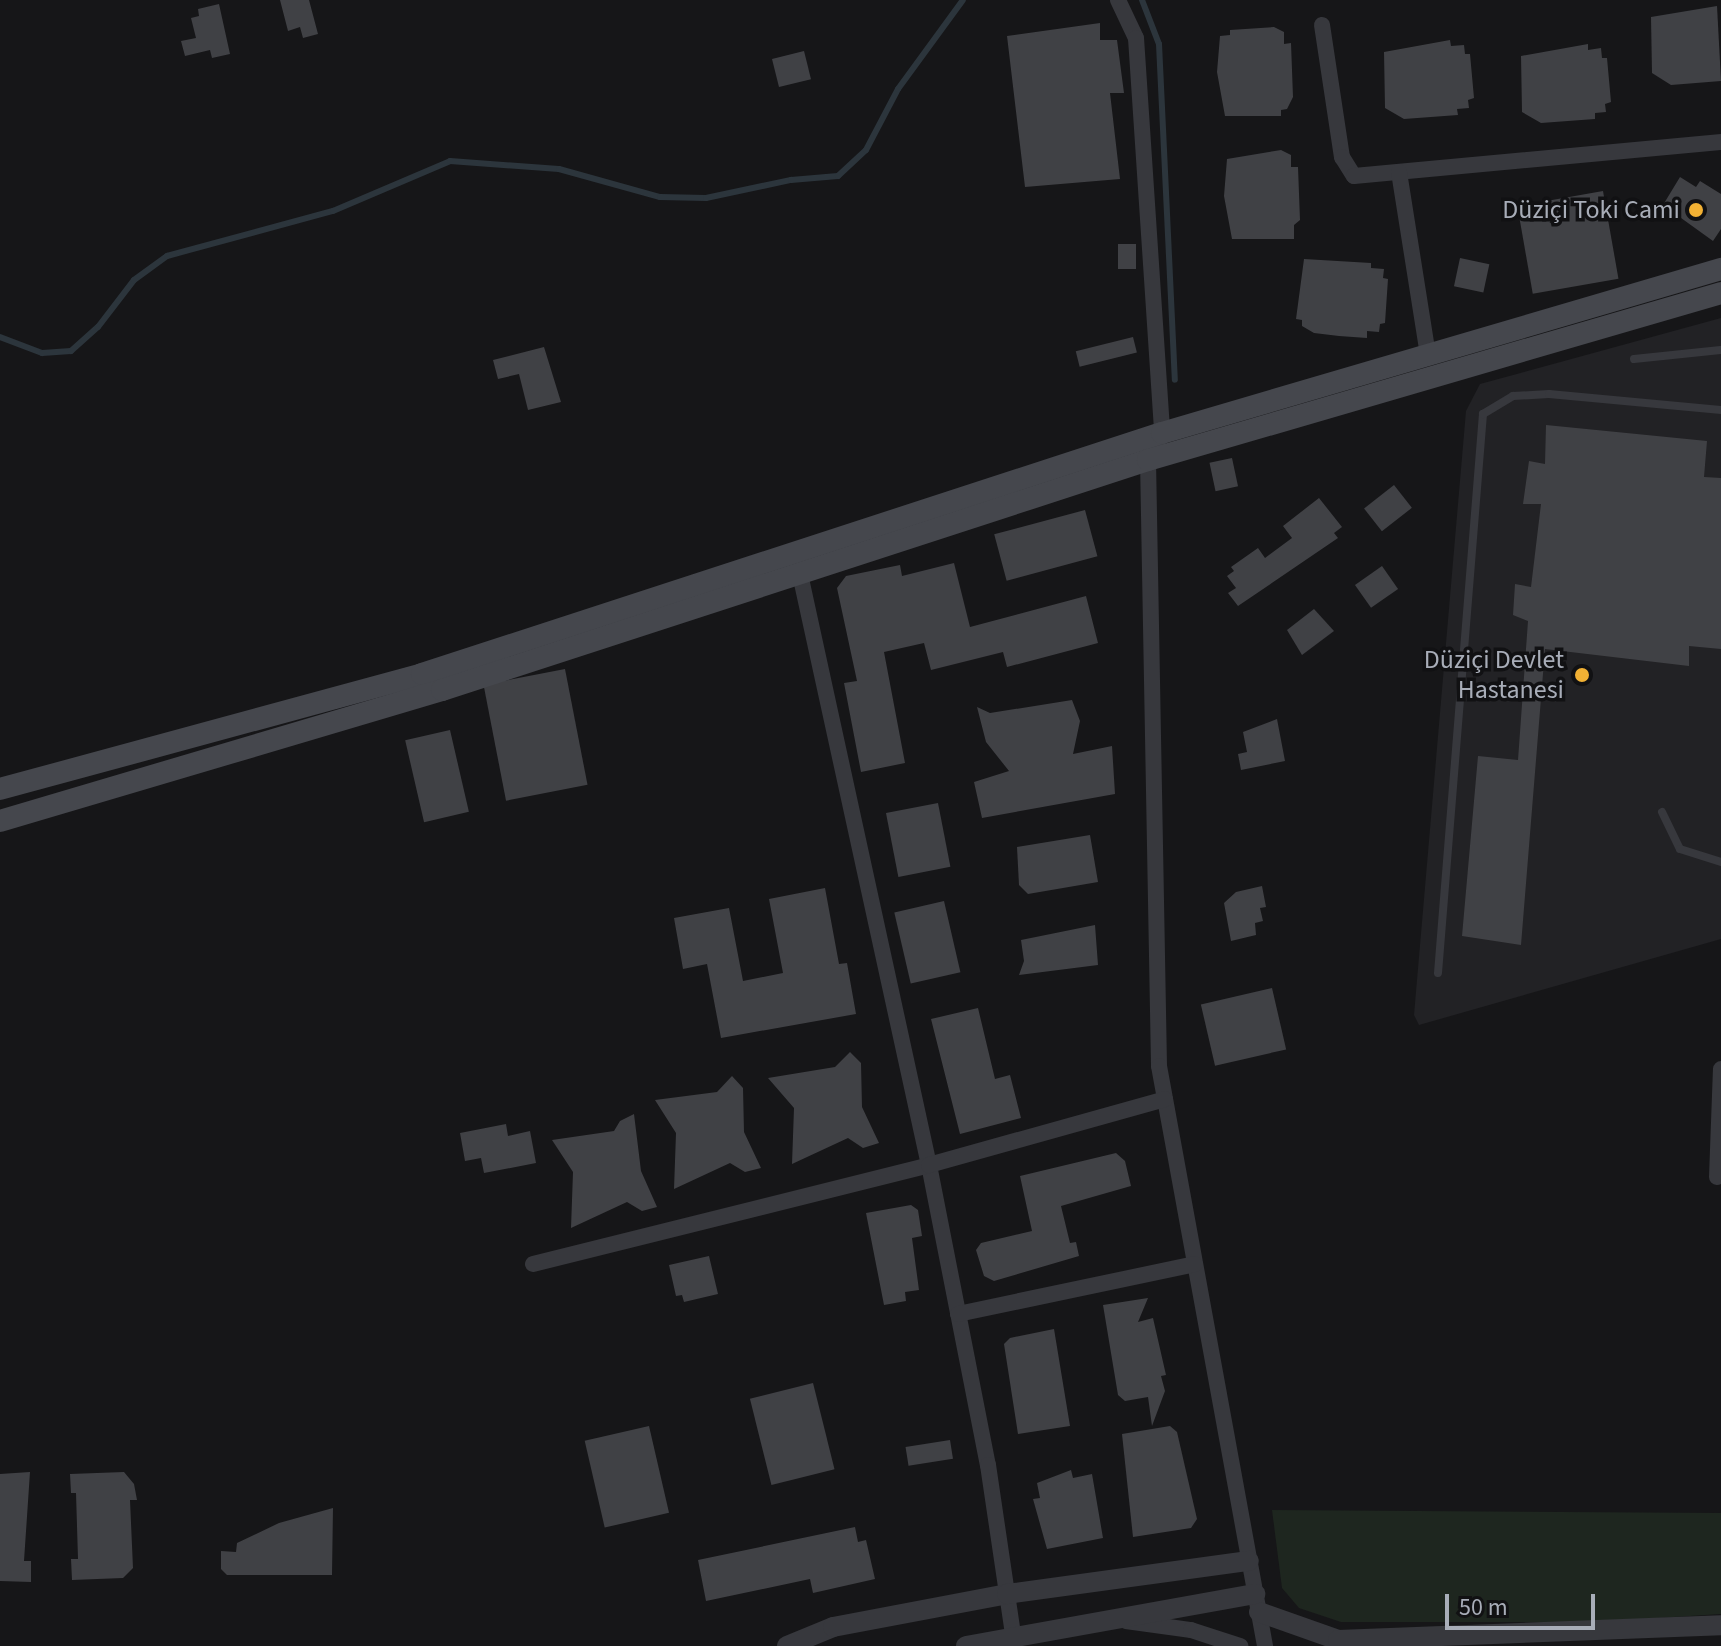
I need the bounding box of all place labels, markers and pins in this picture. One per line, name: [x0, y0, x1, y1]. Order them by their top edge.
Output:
place label: Düziçi Toki Cami: [1502, 194, 1680, 226]
marker: Düziçi Toki Cami: [1687, 201, 1705, 219]
place label: Düziçi Devlet Hastanesi: [1424, 644, 1564, 706]
marker: Düziçi Devlet Hastanesi: [1571, 664, 1593, 686]

